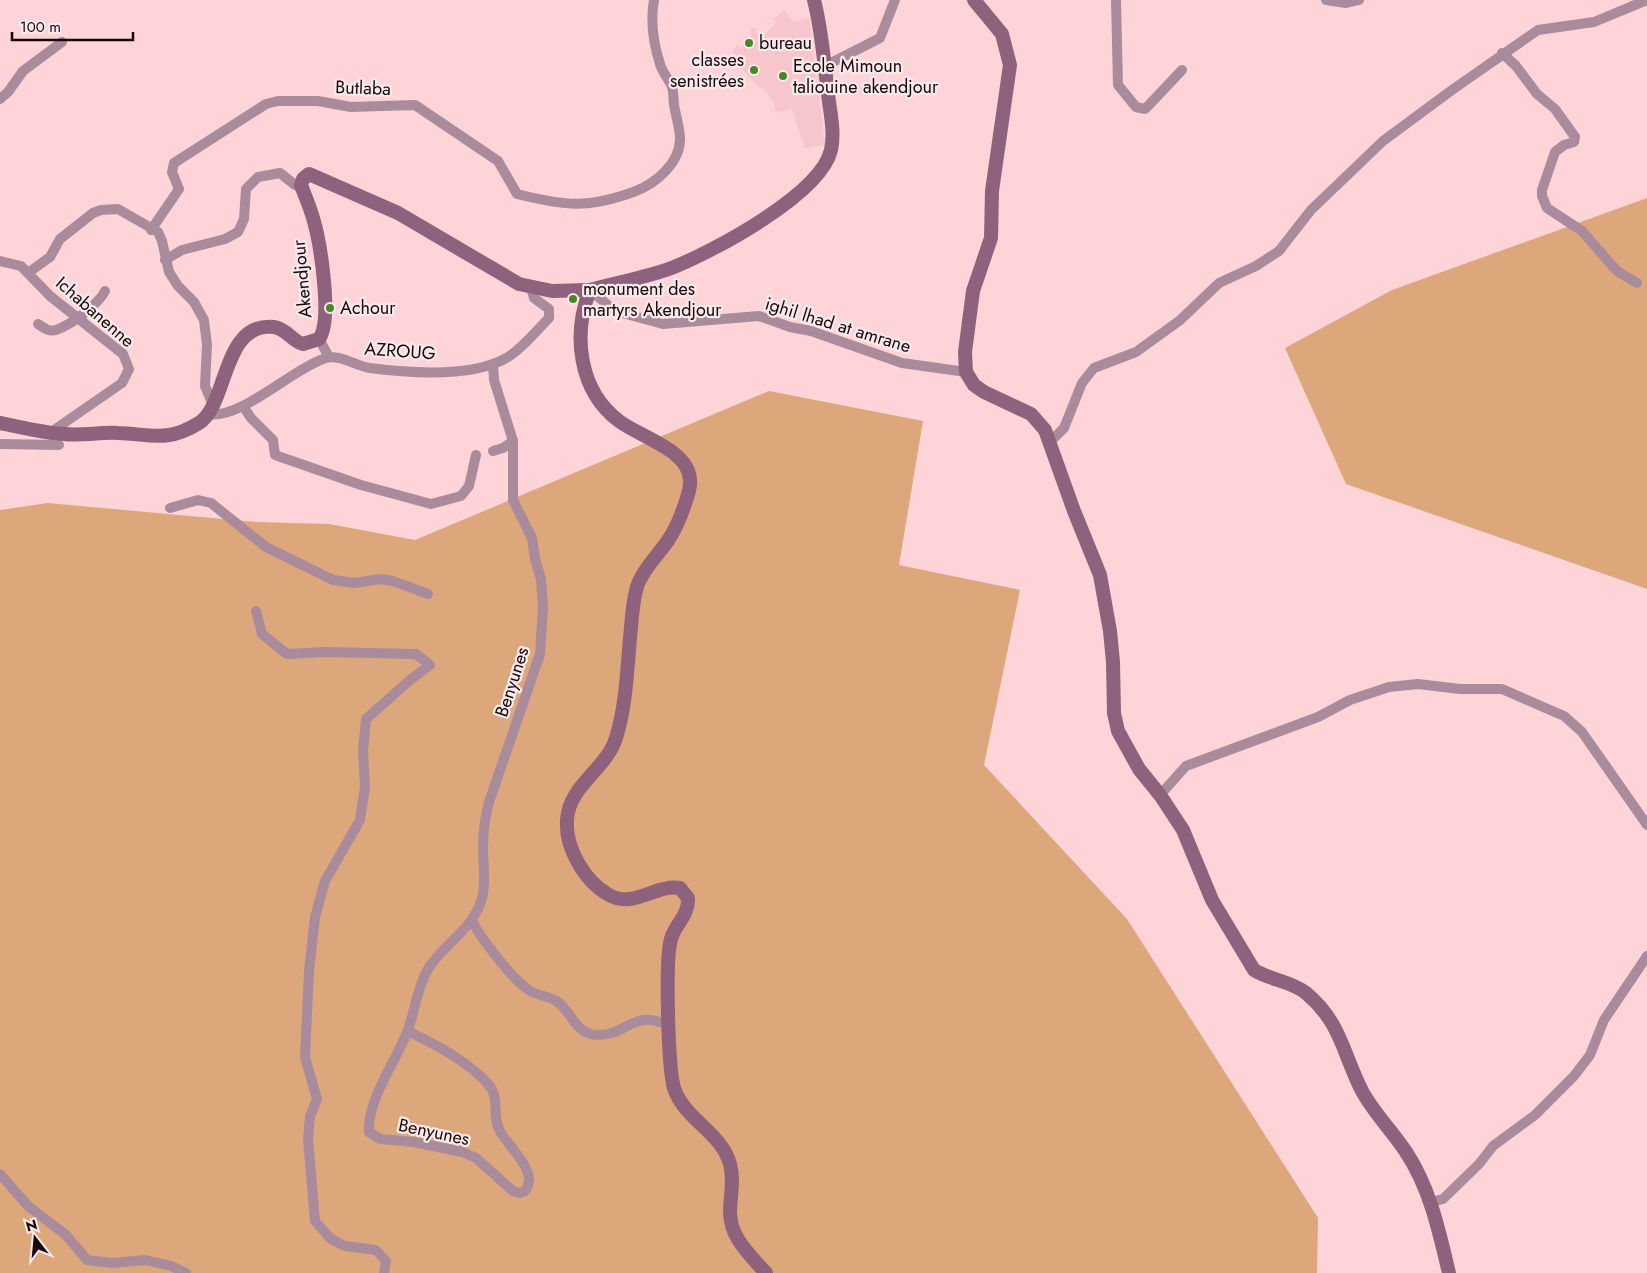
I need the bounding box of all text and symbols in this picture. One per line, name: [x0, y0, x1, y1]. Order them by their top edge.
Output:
scale bar: [12, 10, 134, 42]
text: 100 m: [20, 16, 61, 38]
place label: bureau: [759, 30, 812, 56]
marker: bureau: [743, 37, 755, 49]
place label: classes senistrées: [670, 47, 744, 94]
place label: Ecole Mimoun taliouine akendjour: [793, 53, 939, 100]
marker: classes senistrées: [748, 64, 760, 76]
marker: Ecole Mimoun taliouine akendjour: [777, 70, 789, 82]
street label: Butlaba: [335, 74, 391, 102]
street label: Akendjour: [286, 238, 318, 319]
street label: Ichabanenne: [50, 270, 140, 354]
place label: monument des martyrs Akendjour: [583, 276, 722, 323]
street label: ighil lhad at amrane: [762, 290, 914, 360]
marker: monument des martyrs Akendjour: [567, 293, 579, 305]
place label: Achour: [340, 295, 396, 321]
marker: Achour: [324, 302, 336, 314]
street label: AZROUG: [364, 336, 436, 366]
street label: Benyunes: [489, 644, 535, 720]
street label: Benyunes: [396, 1112, 472, 1152]
north arrow: [10, 1213, 60, 1263]
text: N: [23, 1214, 40, 1237]

